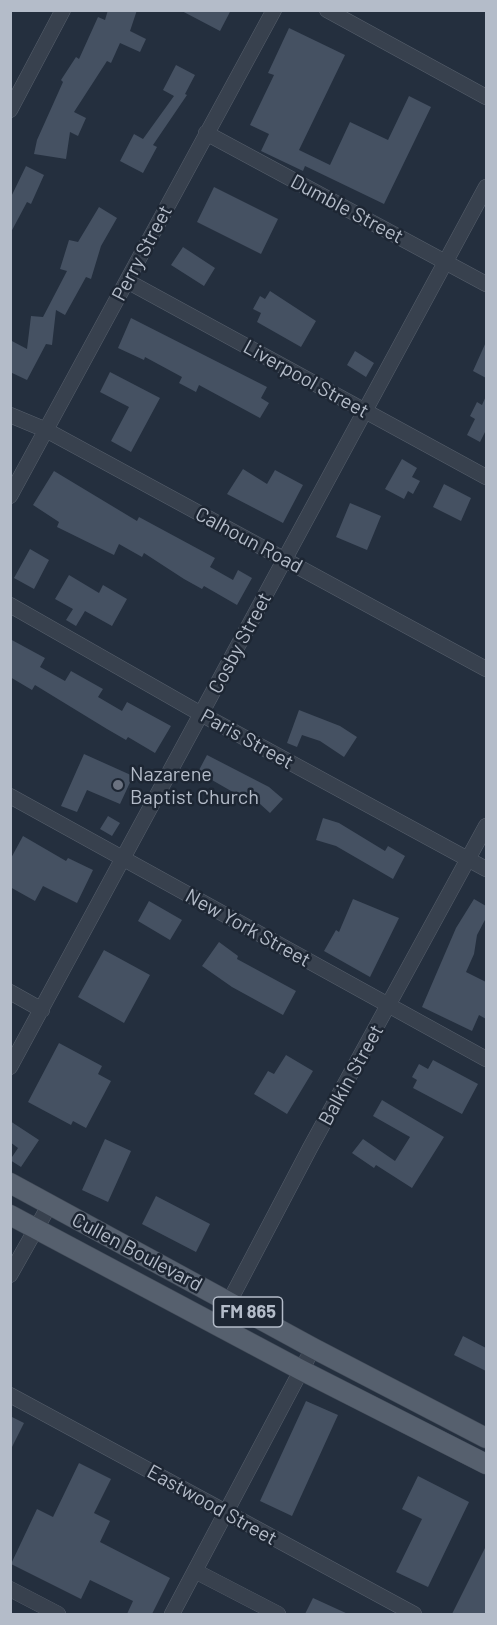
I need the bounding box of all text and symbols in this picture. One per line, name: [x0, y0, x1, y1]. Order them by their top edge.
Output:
street label: Dumble Street: [287, 169, 407, 249]
street label: Perry Street: [107, 201, 177, 305]
street label: Liverpool Street: [239, 335, 373, 423]
street label: Calhoun Road: [191, 502, 307, 578]
street label: Cosby Street: [203, 588, 277, 698]
street label: Paris Street: [196, 704, 298, 774]
place label: Nazarene Baptist Church: [130, 762, 259, 809]
marker: Nazarene Baptist Church: [111, 778, 125, 792]
street label: New York Street: [181, 884, 315, 972]
street label: Balkin Street: [313, 1020, 389, 1130]
street label: Cullen Boulevard: [68, 1208, 206, 1296]
road number: FM 865: [214, 1297, 282, 1327]
street label: Eastwood Street: [143, 1459, 281, 1551]

